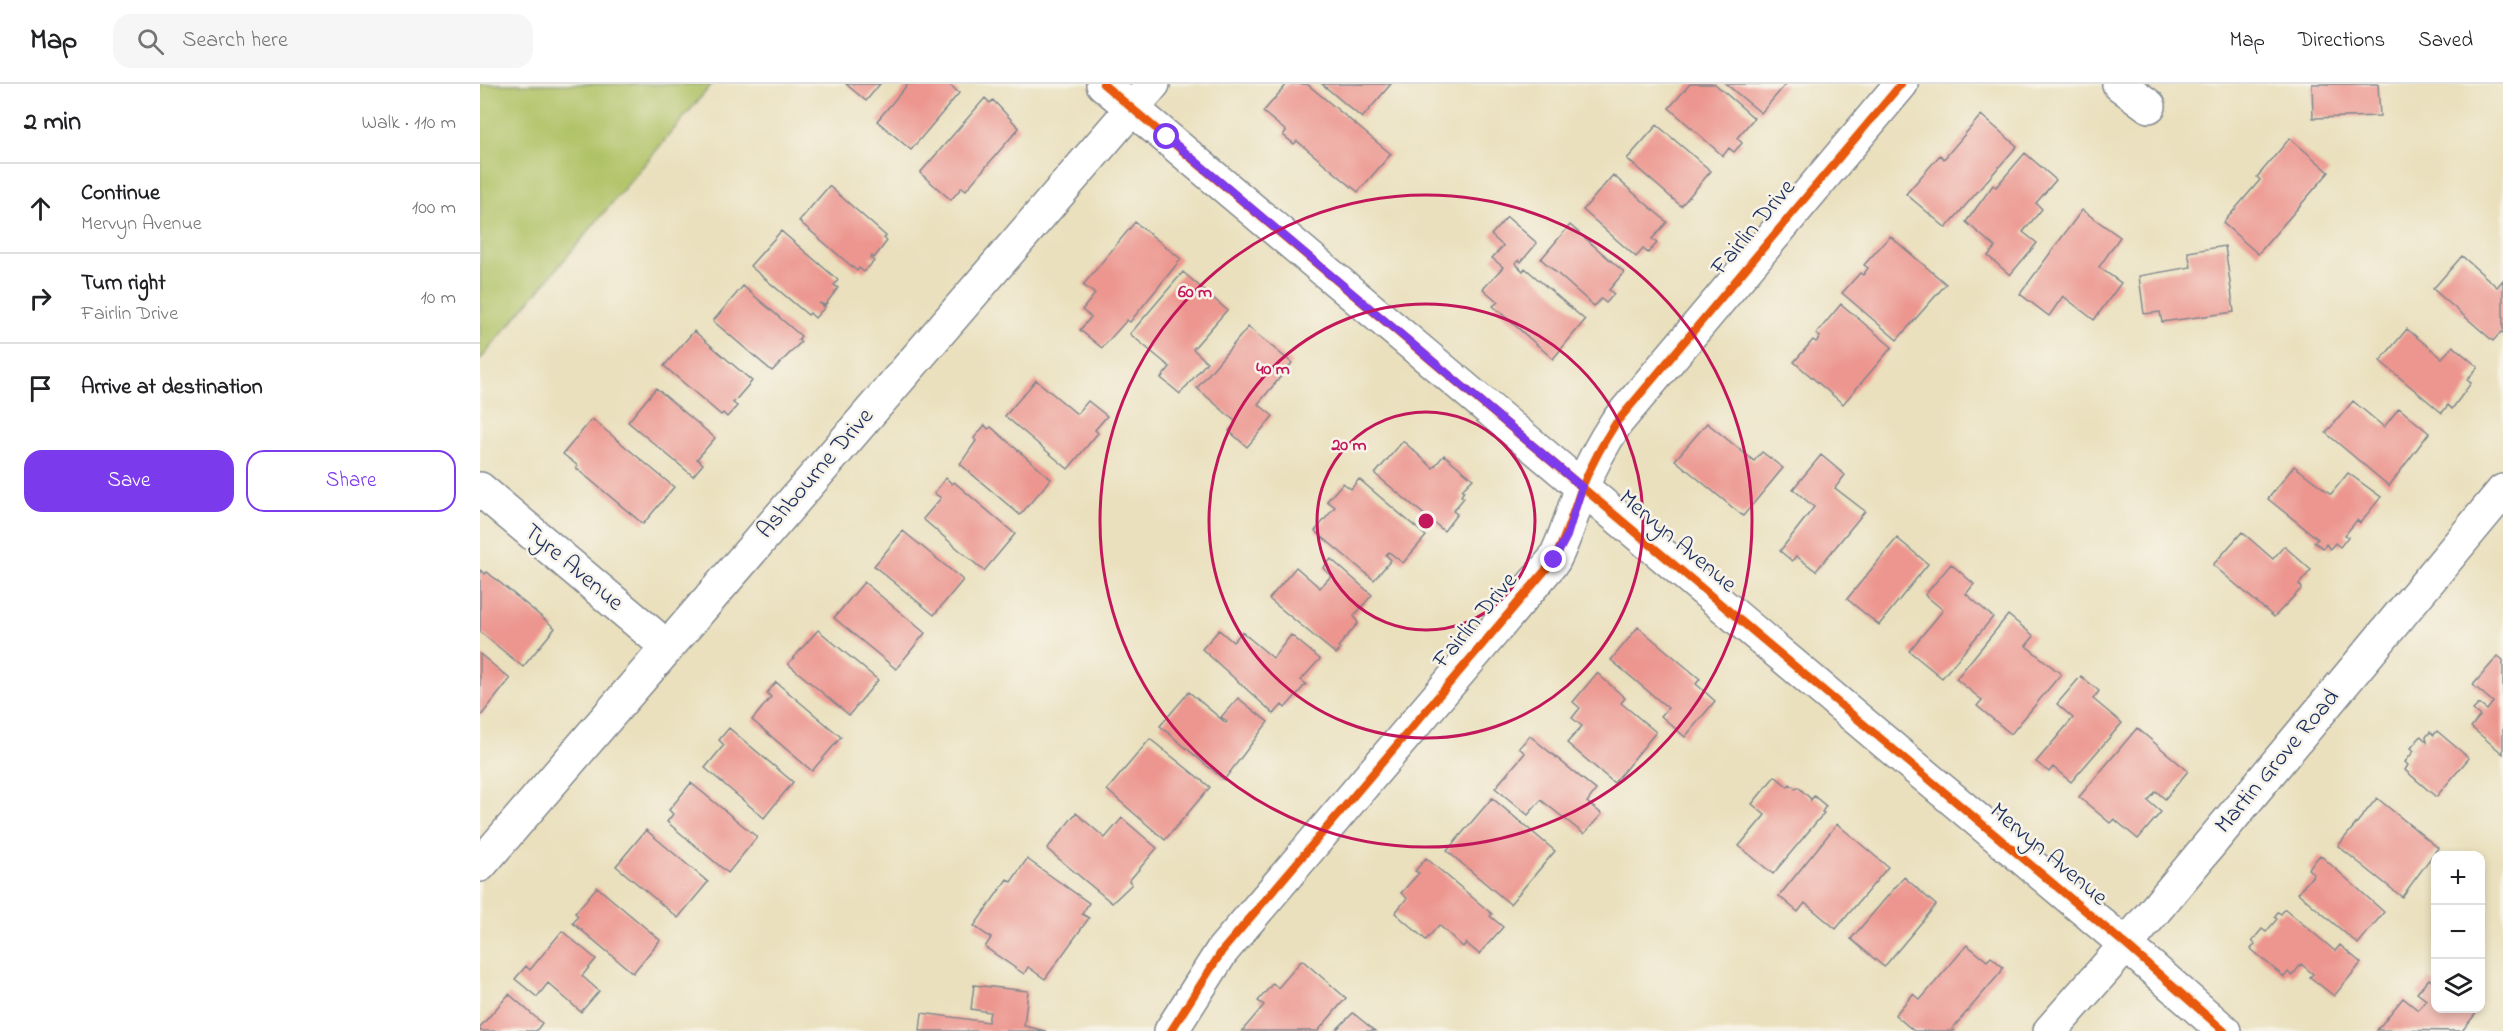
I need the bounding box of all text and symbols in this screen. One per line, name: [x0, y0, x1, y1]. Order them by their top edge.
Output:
search box: [113, 14, 533, 68]
text: Map: [30, 21, 77, 62]
icon: search: [134, 25, 167, 58]
text: Search here: [182, 25, 288, 57]
text: Map: [2229, 26, 2265, 56]
text: Directions: [2298, 26, 2385, 56]
text: Saved: [2418, 26, 2473, 56]
text: 2 min: [24, 104, 81, 142]
text: Walk · 110 m: [361, 109, 456, 138]
route start: [1153, 123, 1179, 149]
street label: Fairlin Drive: [1702, 172, 1805, 285]
text: Continue: [81, 178, 160, 210]
icon: ahead: [24, 192, 57, 225]
text: 100 m: [412, 194, 456, 223]
text: Mervyn Avenue: [81, 210, 202, 239]
text: Turn right: [81, 268, 166, 300]
text: 60 m: [1178, 280, 1212, 306]
icon: right: [24, 282, 57, 315]
text: 10 m: [420, 284, 456, 313]
text: Fairlin Drive: [81, 300, 178, 329]
text: 40 m: [1256, 357, 1290, 383]
icon: arrive: [24, 372, 57, 405]
text: Arrive at destination: [81, 372, 263, 404]
street label: Ashbourne Drive: [749, 401, 883, 547]
text: 20 m: [1330, 433, 1367, 459]
button: Save: [24, 450, 234, 512]
button: Share: [246, 450, 456, 512]
street label: Mervyn Avenue: [1610, 482, 1744, 603]
centre of rings: [1416, 511, 1436, 531]
street label: Tyre Avenue: [515, 516, 631, 621]
route end: [1540, 546, 1566, 572]
street label: Fairlin Drive: [1424, 565, 1527, 678]
street label: Martin Grove Road: [2207, 682, 2349, 842]
street label: Mervyn Avenue: [1981, 795, 2115, 916]
map controls: [2431, 851, 2485, 1013]
button: +: [2431, 851, 2485, 905]
button: −: [2431, 905, 2485, 959]
button: layers: [2431, 959, 2485, 1013]

